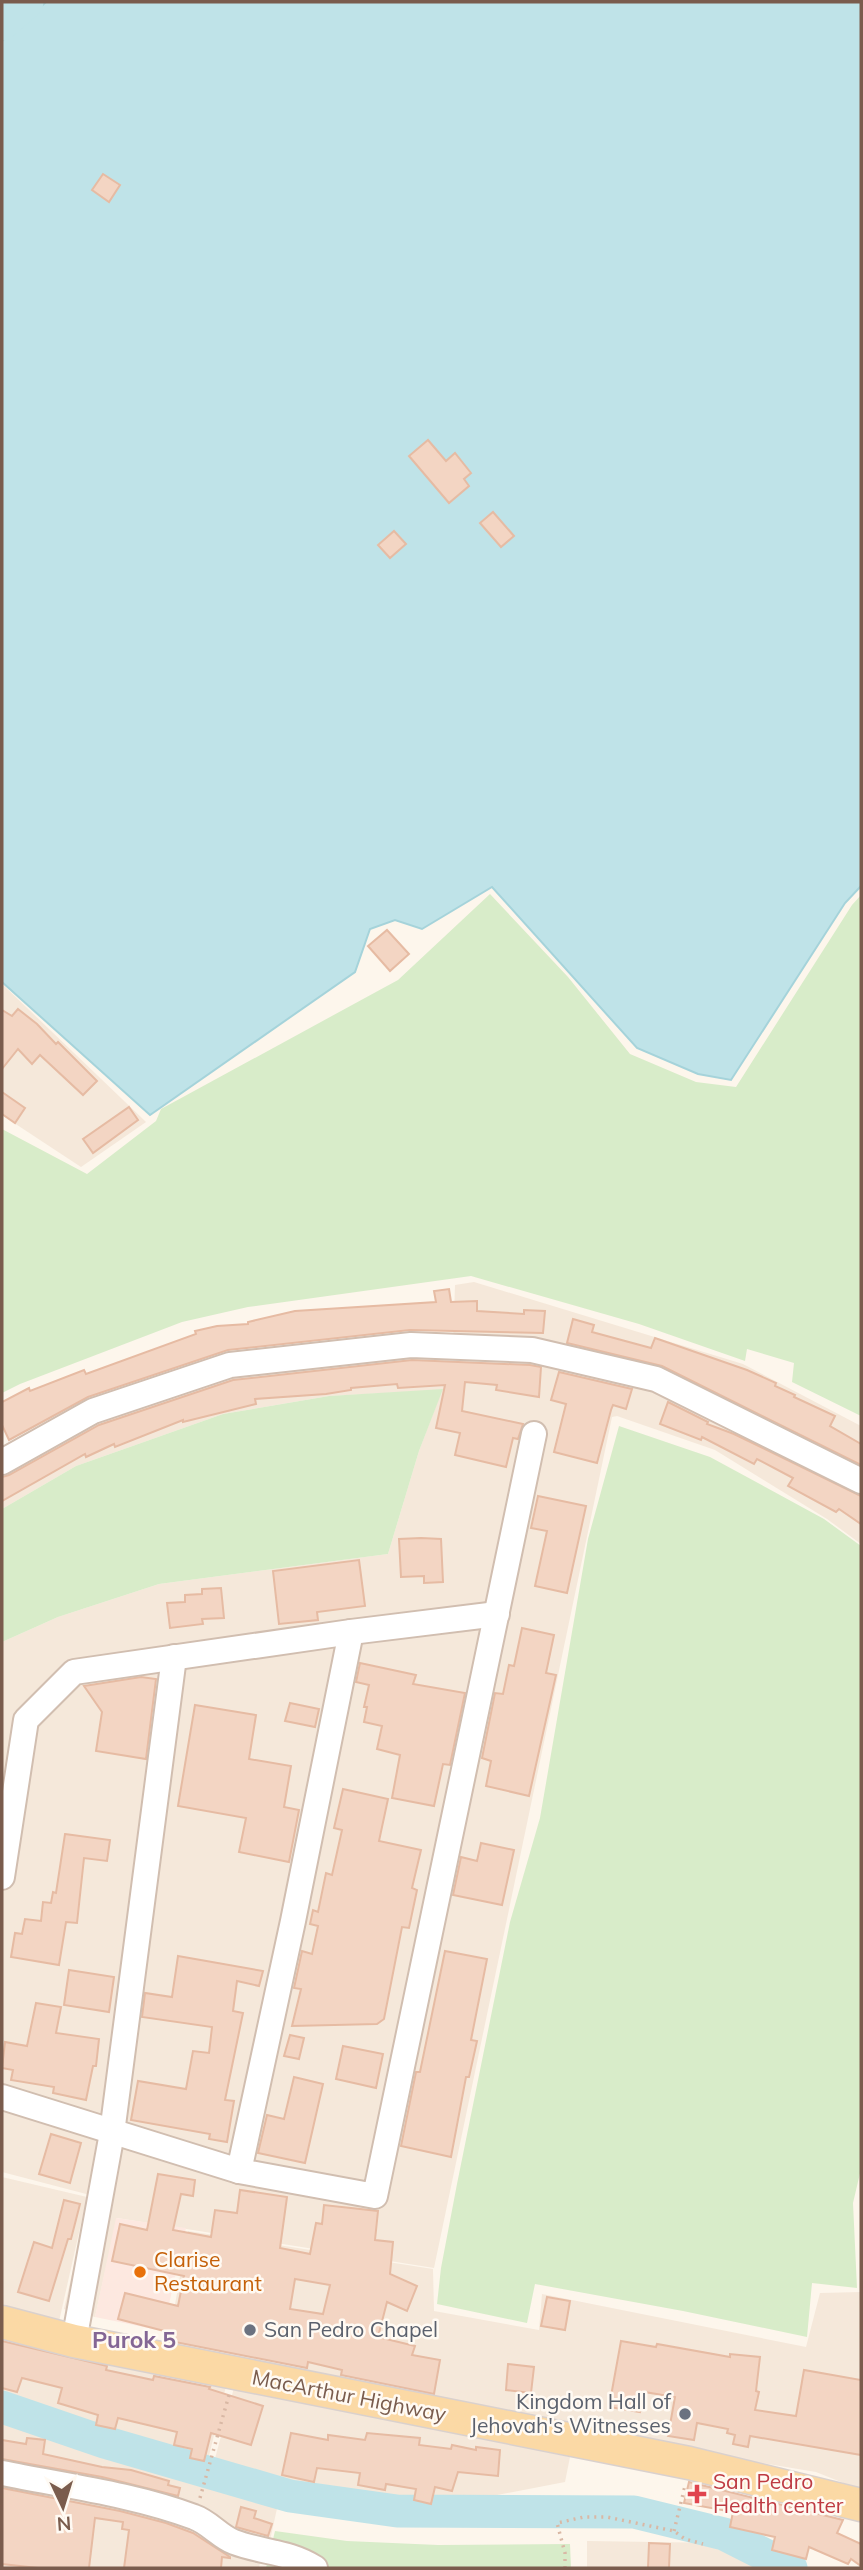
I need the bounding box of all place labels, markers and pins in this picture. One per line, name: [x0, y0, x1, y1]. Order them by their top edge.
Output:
place label: Clarise Restaurant: [154, 2246, 262, 2296]
marker: Clarise Restaurant: [132, 2264, 148, 2280]
place label: San Pedro Chapel: [264, 2316, 438, 2342]
marker: San Pedro Chapel: [242, 2322, 258, 2338]
place label: Kingdom Hall of Jehovah's Witnesses: [470, 2388, 672, 2438]
marker: Kingdom Hall of Jehovah's Witnesses: [677, 2406, 693, 2422]
place label: San Pedro Health center: [713, 2468, 844, 2518]
marker: San Pedro Health center: [687, 2484, 707, 2504]

